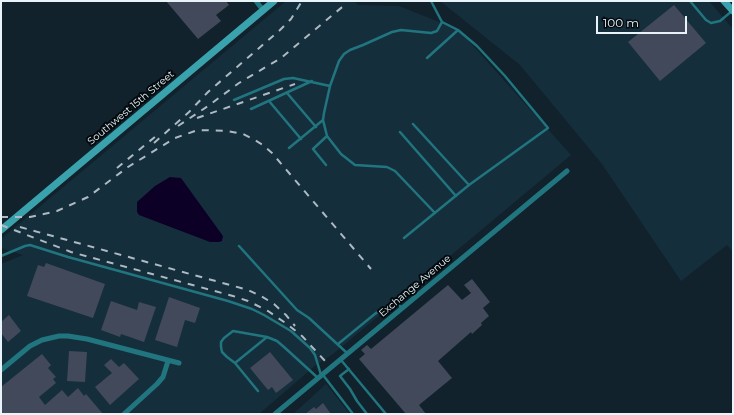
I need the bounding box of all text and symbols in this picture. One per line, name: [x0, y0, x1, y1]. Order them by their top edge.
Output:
scale bar: [598, 8, 689, 34]
text: 100 m: [603, 15, 639, 30]
street label: Southwest 15th Street: [85, 68, 177, 148]
street label: Exchange Avenue: [377, 253, 453, 319]

